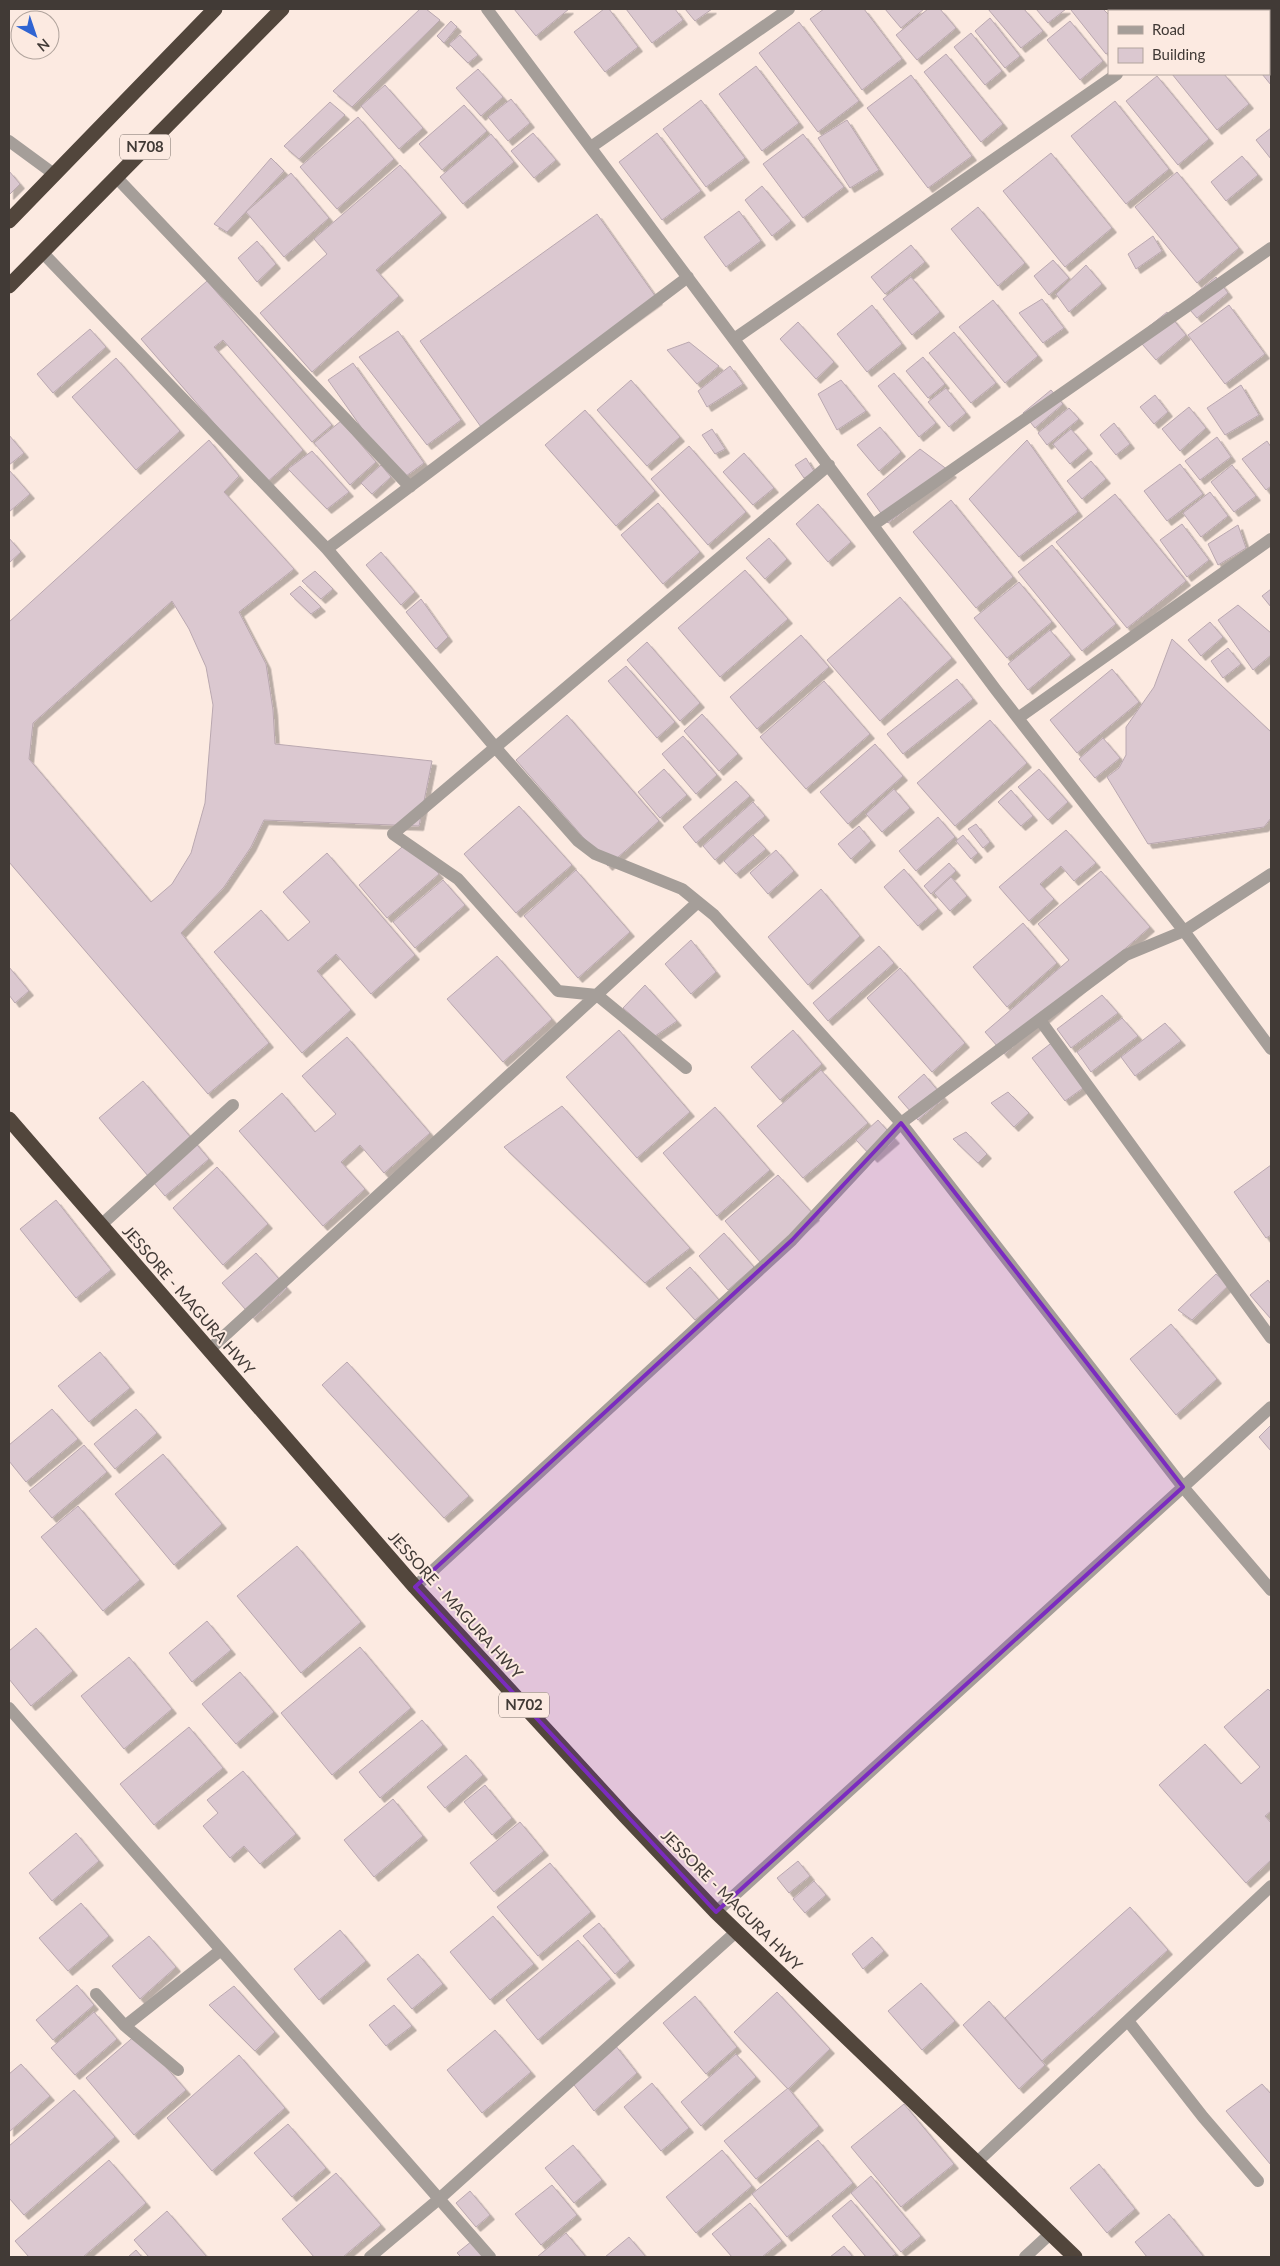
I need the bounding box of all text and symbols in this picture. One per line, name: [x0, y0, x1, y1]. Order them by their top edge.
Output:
north arrow: [10, 10, 60, 60]
legend: [1108, 10, 1270, 75]
text: Road: [1152, 20, 1185, 38]
text: N: [34, 35, 53, 55]
text: Building: [1152, 45, 1205, 63]
road number: N708: [120, 134, 170, 160]
street label: JESSORE - MAGURA HWY: [119, 1221, 259, 1378]
street label: JESSORE - MAGURA HWY: [385, 1527, 528, 1682]
road number: N702: [499, 1692, 549, 1718]
street label: JESSORE - MAGURA HWY: [658, 1825, 807, 1974]

